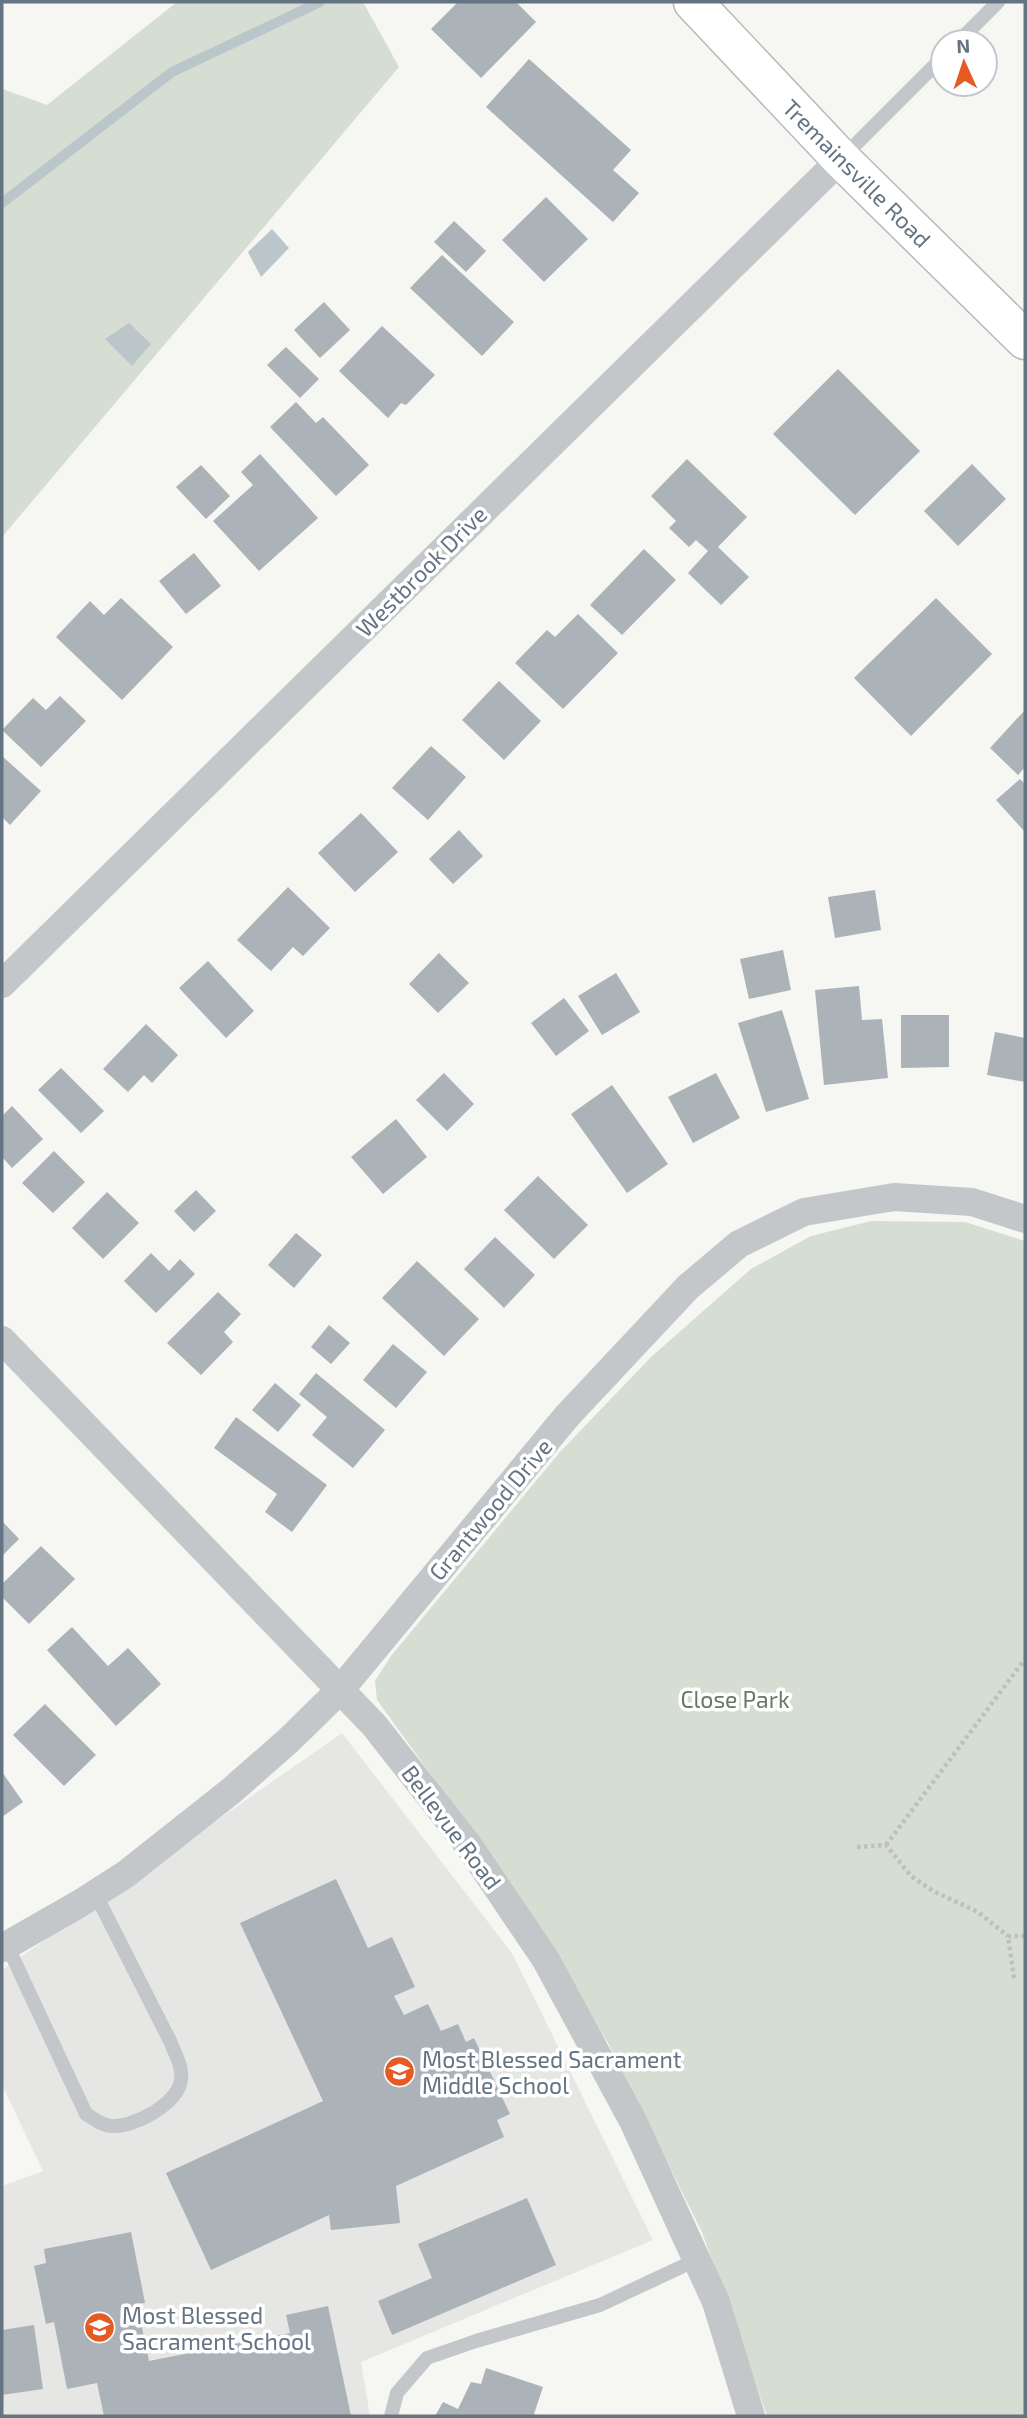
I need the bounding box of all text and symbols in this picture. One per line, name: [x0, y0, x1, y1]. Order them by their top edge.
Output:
north arrow: [929, 28, 999, 98]
text: N: [956, 34, 971, 57]
street label: Tremainsville Road: [777, 93, 937, 253]
street label: Westbrook Drive: [350, 500, 492, 642]
street label: Grantwood Drive: [423, 1432, 557, 1586]
park label: Close Park: [680, 1685, 790, 1713]
street label: Bellevue Road: [396, 1759, 508, 1895]
place label: Most Blessed Sacrament Middle School: [422, 2045, 682, 2099]
school or university icon: Most Blessed Sacrament Middle School: [382, 2055, 416, 2089]
place label: Most Blessed Sacrament School: [122, 2301, 311, 2355]
school or university icon: Most Blessed Sacrament School: [82, 2311, 116, 2345]

